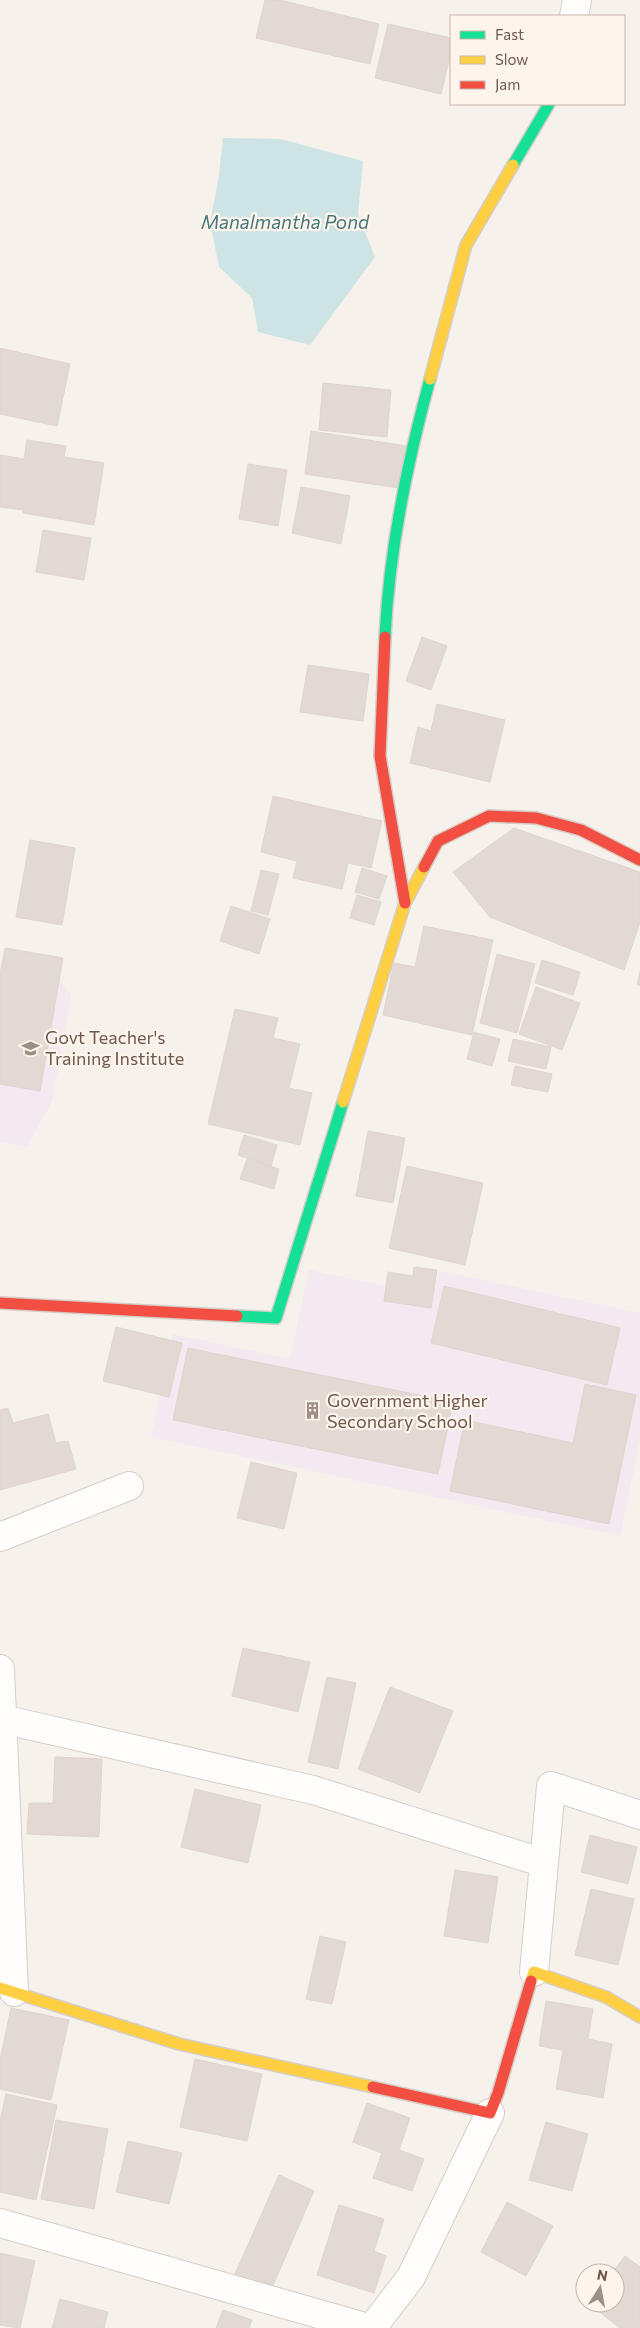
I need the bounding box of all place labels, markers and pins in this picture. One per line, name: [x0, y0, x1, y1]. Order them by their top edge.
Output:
place label: Govt Teacher's Training Institute: [45, 1026, 184, 1069]
school or university icon: Govt Teacher's Training Institute: [21, 1038, 41, 1058]
place label: Government Higher Secondary School: [327, 1389, 488, 1432]
building icon: Government Higher Secondary School: [303, 1401, 323, 1421]

